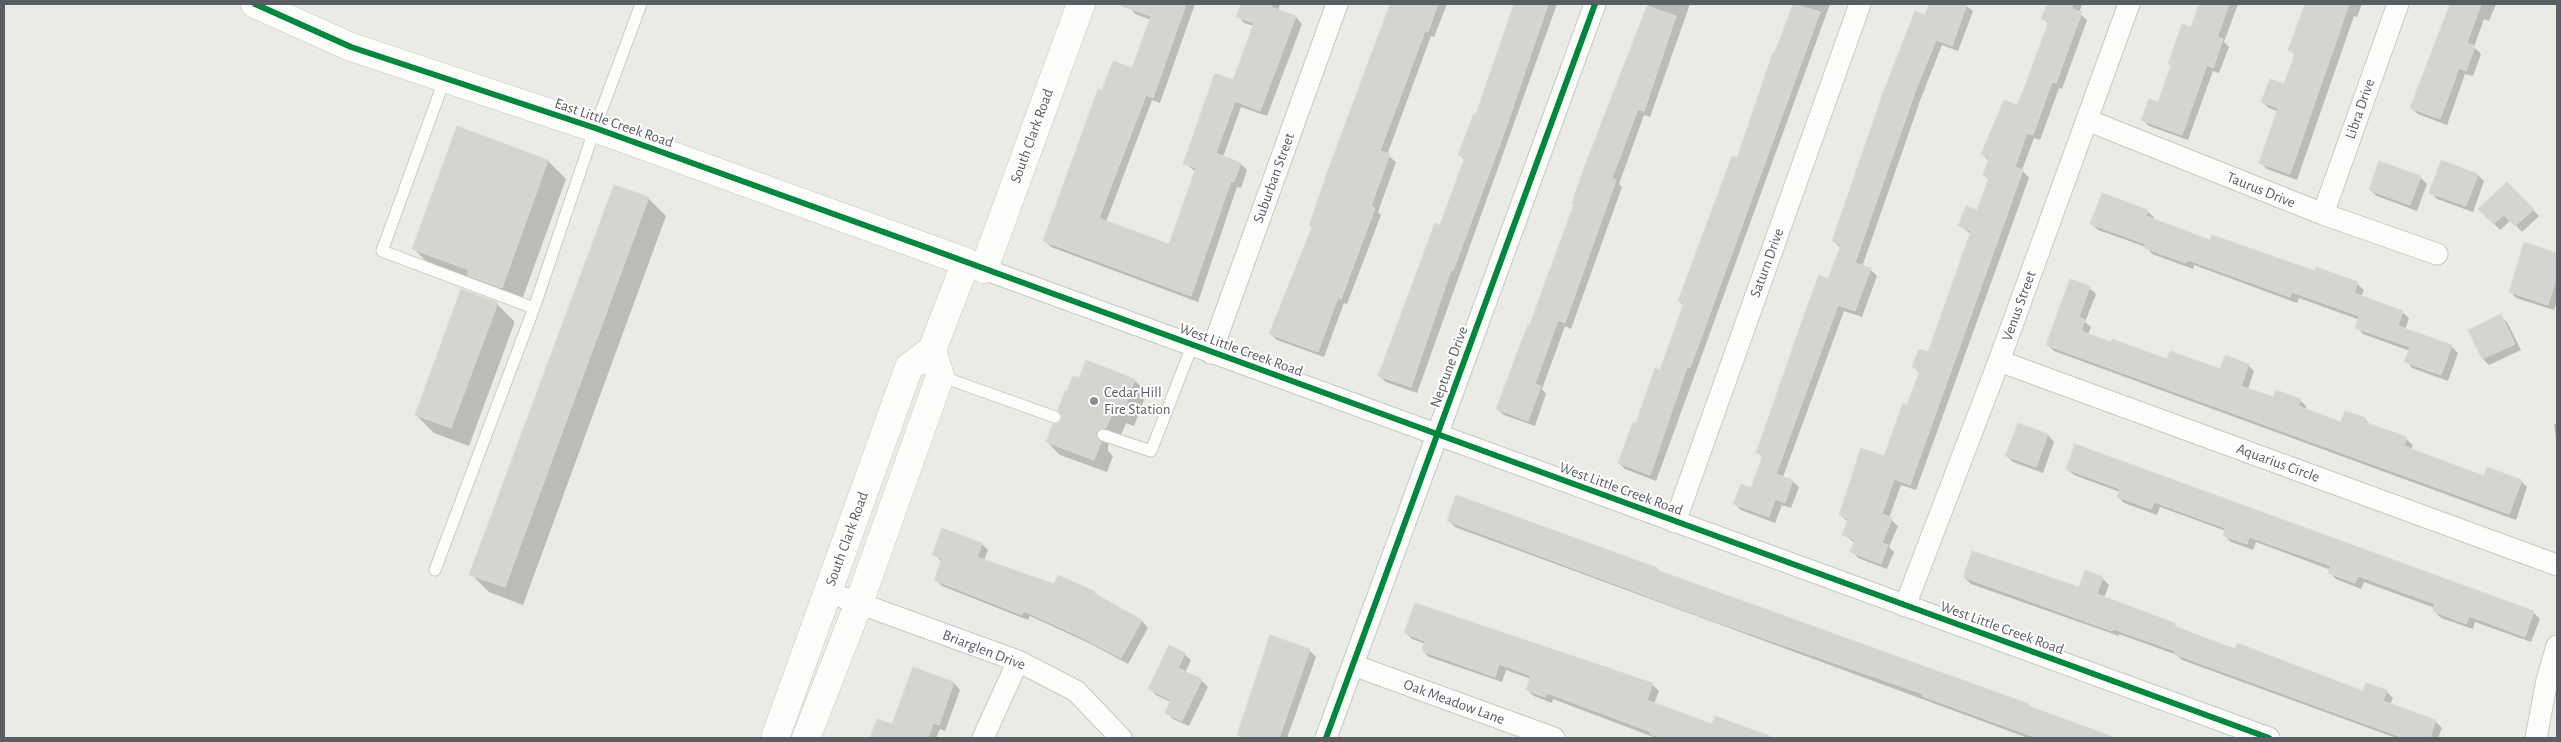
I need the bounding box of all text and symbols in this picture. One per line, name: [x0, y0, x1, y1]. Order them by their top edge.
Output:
street label: Libra Drive: [2341, 76, 2379, 142]
street label: South Clark Road: [1007, 86, 1057, 186]
street label: East Little Creek Road: [552, 94, 676, 152]
street label: Suburban Street: [1249, 130, 1299, 226]
street label: Taurus Drive: [2224, 168, 2298, 212]
street label: Saturn Drive: [1746, 226, 1788, 300]
street label: Venus Street: [1998, 268, 2040, 344]
street label: West Little Creek Road: [1177, 319, 1305, 381]
street label: Neptune Drive: [1426, 324, 1472, 410]
place label: Cedar Hill Fire Station: [1104, 383, 1171, 418]
marker: Cedar Hill Fire Station: [1088, 395, 1100, 407]
street label: Aquarius Circle: [2234, 440, 2322, 486]
street label: West Little Creek Road: [1557, 458, 1685, 520]
street label: South Clark Road: [822, 489, 872, 589]
street label: West Little Creek Road: [1938, 597, 2066, 659]
street label: Briarglen Drive: [940, 626, 1028, 674]
street label: Oak Meadow Lane: [1401, 675, 1507, 729]

